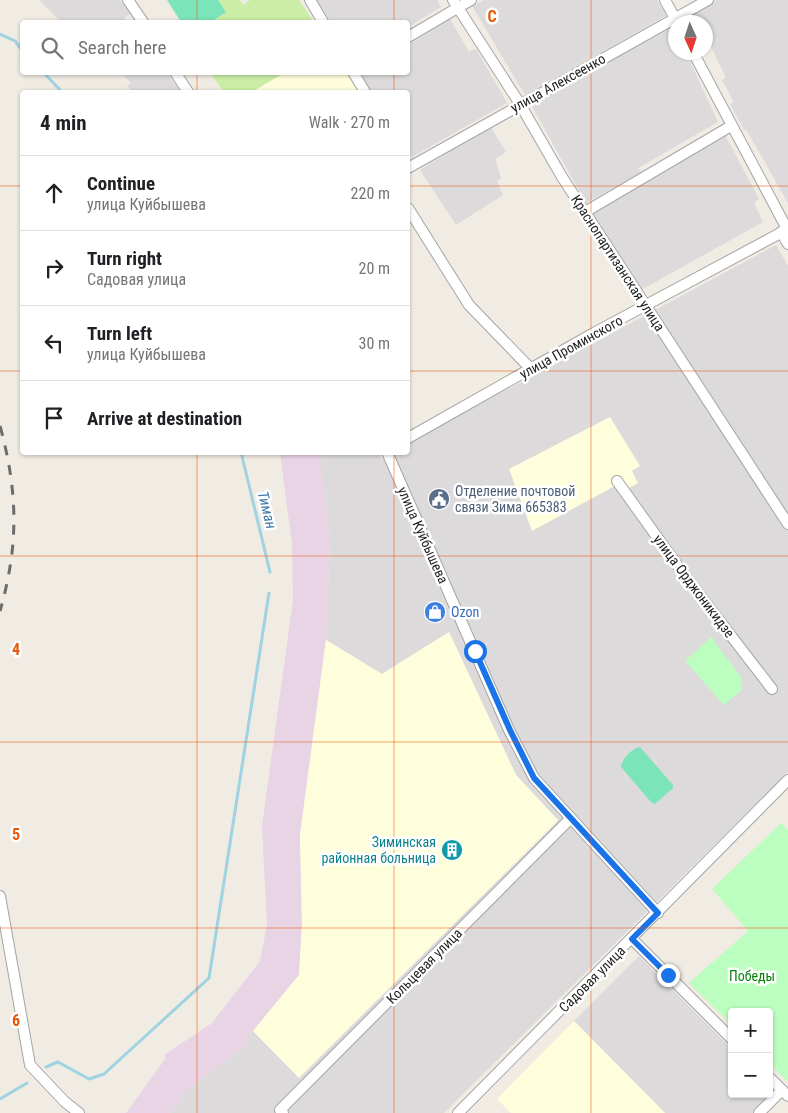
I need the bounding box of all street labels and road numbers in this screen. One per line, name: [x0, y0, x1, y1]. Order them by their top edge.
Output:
street label: улица Алексеенко: [508, 50, 608, 116]
street label: Краснопартизанская улица: [568, 192, 668, 334]
street label: улица Проминского: [517, 312, 625, 382]
street label: улица Куйбышева: [395, 484, 451, 586]
street label: улица Орджоникидзе: [650, 532, 738, 641]
street label: Кольцевая улица: [383, 925, 465, 1007]
street label: Садовая улица: [556, 943, 628, 1015]

